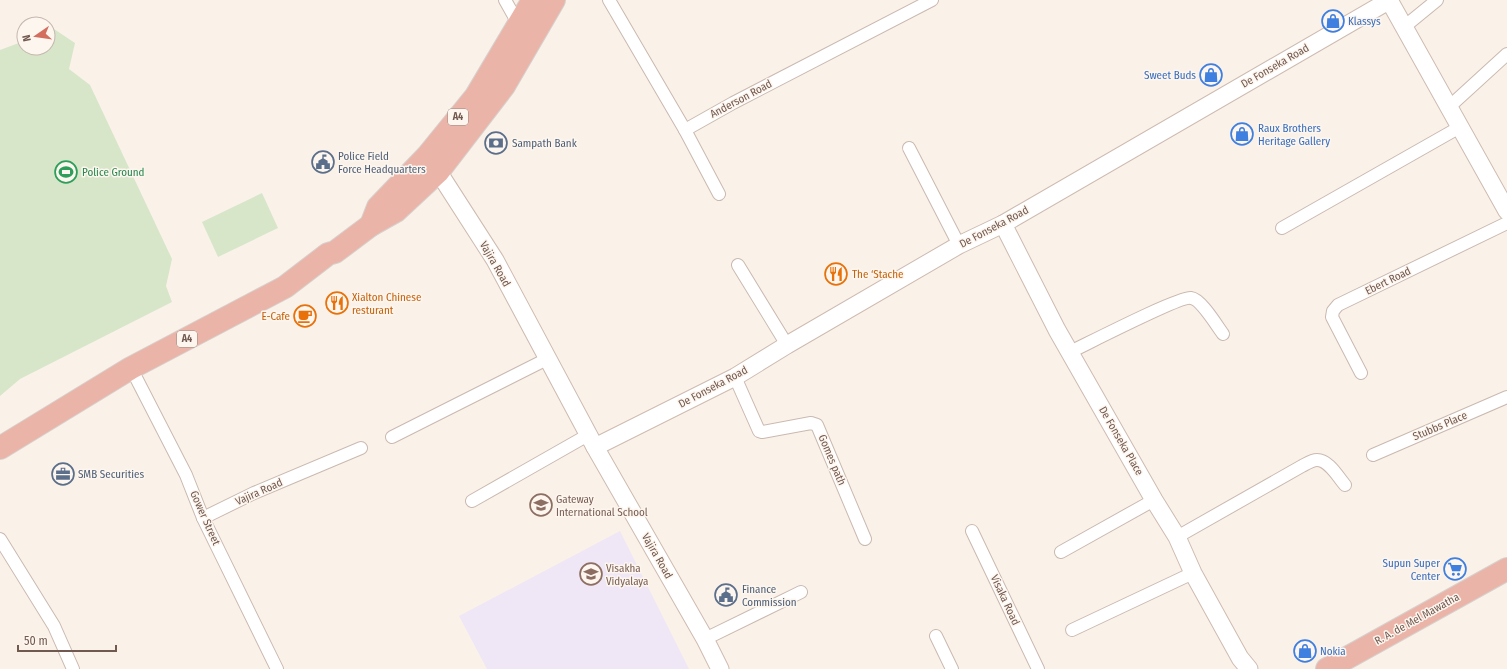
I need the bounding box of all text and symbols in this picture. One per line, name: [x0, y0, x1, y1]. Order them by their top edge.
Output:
shop icon: Klassys: [1320, 8, 1346, 34]
place label: Klassys: [1348, 15, 1381, 28]
north arrow: [16, 16, 56, 56]
text: N: [20, 33, 34, 43]
street label: De Fonseka Road: [1239, 41, 1311, 91]
shop icon: Sweet Buds: [1198, 62, 1224, 88]
place label: Sweet Buds: [1144, 69, 1196, 82]
street label: Anderson Road: [708, 77, 774, 121]
road number: A4: [448, 109, 468, 125]
shop icon: Raux Brothers Heritage Gallery: [1229, 121, 1255, 147]
place label: Raux Brothers Heritage Gallery: [1258, 122, 1330, 148]
bank icon: Sampath Bank: [483, 130, 509, 156]
place label: Sampath Bank: [512, 137, 578, 150]
public building icon: Police Field Force Headquarters: [310, 149, 336, 175]
place label: Police Field Force Headquarters: [338, 150, 426, 176]
sports icon: Police Ground: [53, 159, 79, 185]
place label: Police Ground: [82, 166, 144, 179]
street label: De Fonseka Road: [957, 203, 1031, 251]
street label: Vajira Road: [477, 239, 513, 289]
restaurant icon: The ‘Stache: [823, 261, 849, 287]
street label: Ebert Road: [1363, 264, 1413, 298]
place label: The ‘Stache: [852, 268, 904, 281]
restaurant icon: Xialton Chinese resturant: [324, 290, 350, 316]
place label: Xialton Chinese resturant: [352, 291, 421, 317]
cafe icon: E-Cafe: [292, 303, 318, 329]
place label: E-Cafe: [261, 310, 290, 323]
road number: A4: [177, 331, 197, 347]
street label: De Fonseka Road: [676, 363, 750, 411]
street label: De Fonseka Place: [1096, 404, 1146, 478]
street label: Stubbs Place: [1411, 409, 1469, 443]
street label: Gomes path: [816, 433, 848, 487]
office icon: SMB Securities: [50, 461, 76, 487]
place label: SMB Securities: [78, 468, 144, 481]
street label: Vajira Road: [233, 476, 285, 508]
street label: Gower Street: [187, 489, 223, 548]
school or university icon: Gateway International School: [528, 492, 554, 518]
place label: Gateway International School: [556, 493, 648, 519]
street label: Vajira Road: [639, 531, 675, 581]
supermarket icon: Supun Super Center: [1442, 556, 1468, 582]
place label: Supun Super Center: [1382, 557, 1440, 583]
school or university icon: Visakha Vidyalaya: [578, 561, 604, 587]
place label: Visakha Vidyalaya: [606, 562, 649, 588]
street label: Visaka Road: [988, 573, 1022, 627]
public building icon: Finance Commission: [713, 582, 739, 608]
place label: Finance Commission: [742, 583, 796, 609]
street label: R. A. de Mel Mawatha: [1372, 590, 1462, 648]
scale bar: [18, 627, 116, 653]
text: 50 m: [24, 634, 48, 648]
shop icon: Nokia: [1292, 638, 1318, 664]
place label: Nokia: [1320, 645, 1346, 658]

